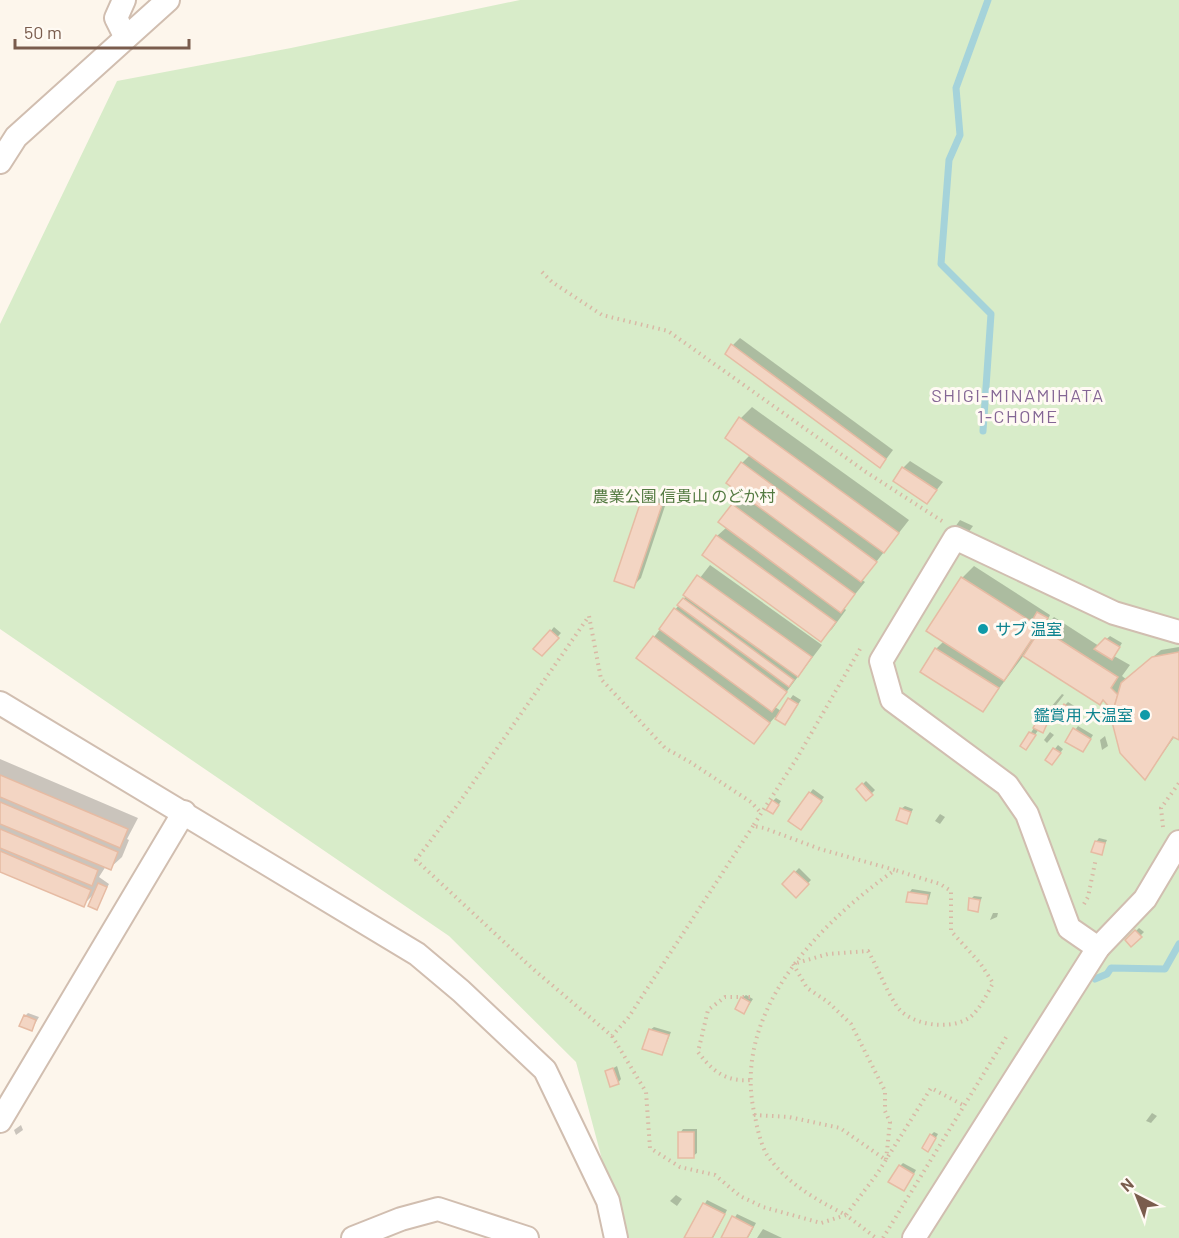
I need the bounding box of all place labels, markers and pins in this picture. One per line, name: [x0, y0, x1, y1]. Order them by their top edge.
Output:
place label: サブ 温室: [995, 619, 1062, 638]
marker: サブ 温室: [976, 622, 990, 636]
place label: 鑑賞用 大温室: [1034, 705, 1133, 724]
marker: 鑑賞用 大温室: [1138, 708, 1152, 722]

